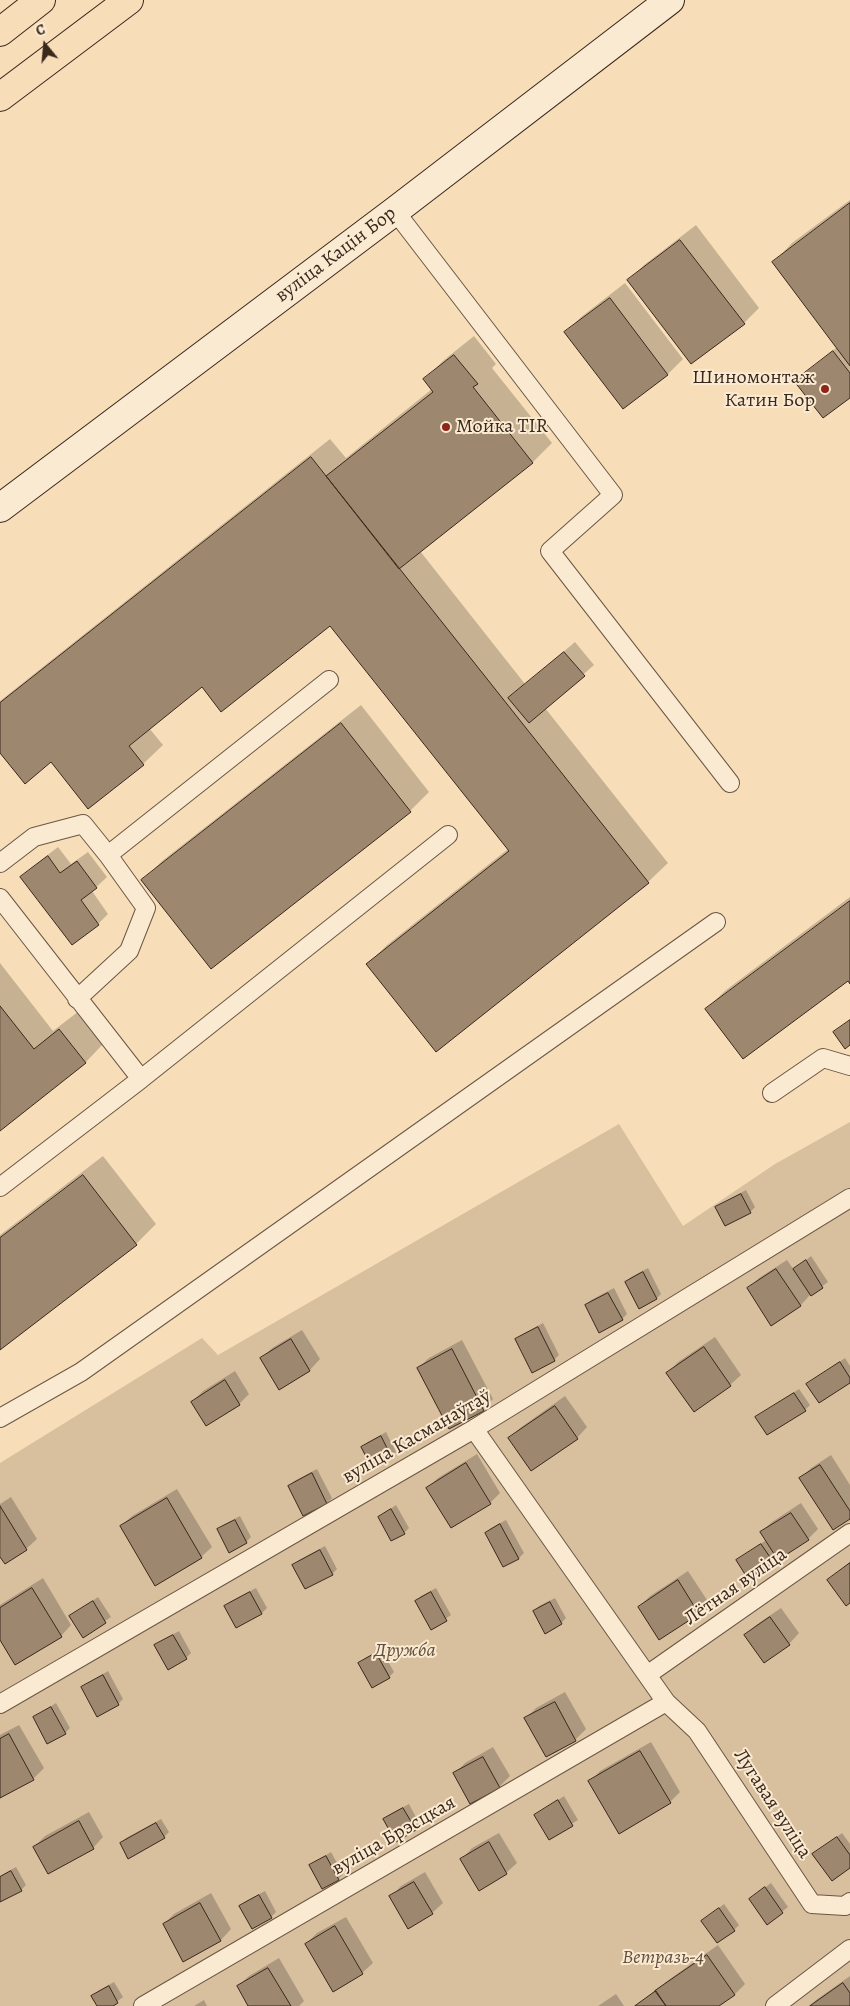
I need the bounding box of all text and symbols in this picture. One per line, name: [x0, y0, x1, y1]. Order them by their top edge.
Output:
north arrow: [20, 20, 70, 70]
text: С: [34, 20, 47, 41]
street label: вуліца Кацін Бор: [271, 202, 401, 308]
place label: Шиномонтаж Катин Бор: [692, 366, 815, 413]
marker: Шиномонтаж Катин Бор: [819, 383, 831, 395]
place label: Мойка TIR: [456, 415, 548, 439]
marker: Мойка TIR: [440, 421, 452, 433]
street label: вуліца Касманаўтаў: [338, 1385, 496, 1489]
street label: Лётная вуліца: [680, 1543, 792, 1631]
park label: Дружба: [374, 1639, 436, 1663]
street label: Лугавая вуліца: [728, 1745, 816, 1863]
street label: вуліца Брэсцкая: [328, 1791, 460, 1881]
park label: Ветразь-4: [622, 1946, 704, 1970]

